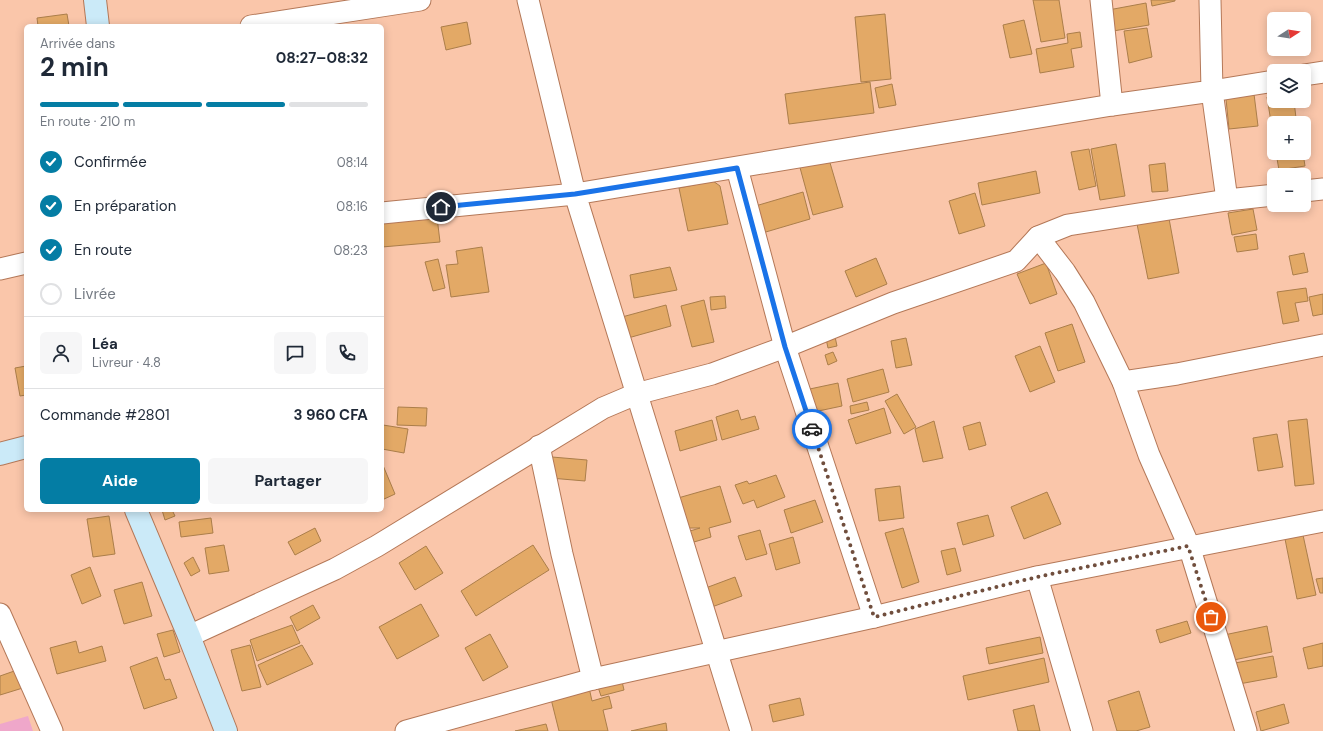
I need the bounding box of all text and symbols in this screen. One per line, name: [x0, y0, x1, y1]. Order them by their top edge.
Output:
north arrow: [1267, 12, 1311, 56]
map controls: [1267, 12, 1311, 212]
text: Arrivée dans: [40, 35, 115, 52]
text: 08:27–08:32: [276, 48, 368, 68]
text: 2 min: [40, 50, 109, 84]
button: layers: [1267, 64, 1311, 108]
text: En route · 210 m: [40, 113, 135, 130]
button: +: [1267, 116, 1311, 160]
icon: check: [40, 151, 62, 173]
text: Confirmée: [74, 152, 147, 172]
text: 08:14: [337, 154, 368, 171]
button: −: [1267, 168, 1311, 212]
pin: [424, 190, 458, 224]
icon: check: [40, 195, 62, 217]
text: En préparation: [74, 196, 176, 216]
icon: home: [430, 196, 452, 218]
text: 08:16: [336, 198, 368, 215]
icon: check: [40, 239, 62, 261]
text: En route: [74, 240, 132, 260]
text: 08:23: [333, 242, 368, 259]
text: Livrée: [74, 284, 116, 304]
button: person: [40, 332, 82, 374]
button: chat: [274, 332, 316, 374]
button: phone: [326, 332, 368, 374]
text: Léa: [92, 334, 118, 354]
text: Livreur · 4.8: [92, 354, 161, 371]
text: Commande #2801: [40, 405, 170, 425]
text: 3 960 CFA: [293, 405, 368, 425]
courier: [792, 409, 832, 449]
icon: car: [801, 418, 823, 440]
button: Aide: [40, 458, 200, 504]
button: Partager: [208, 458, 368, 504]
pin: [1194, 600, 1228, 634]
icon: bag: [1200, 606, 1222, 628]

